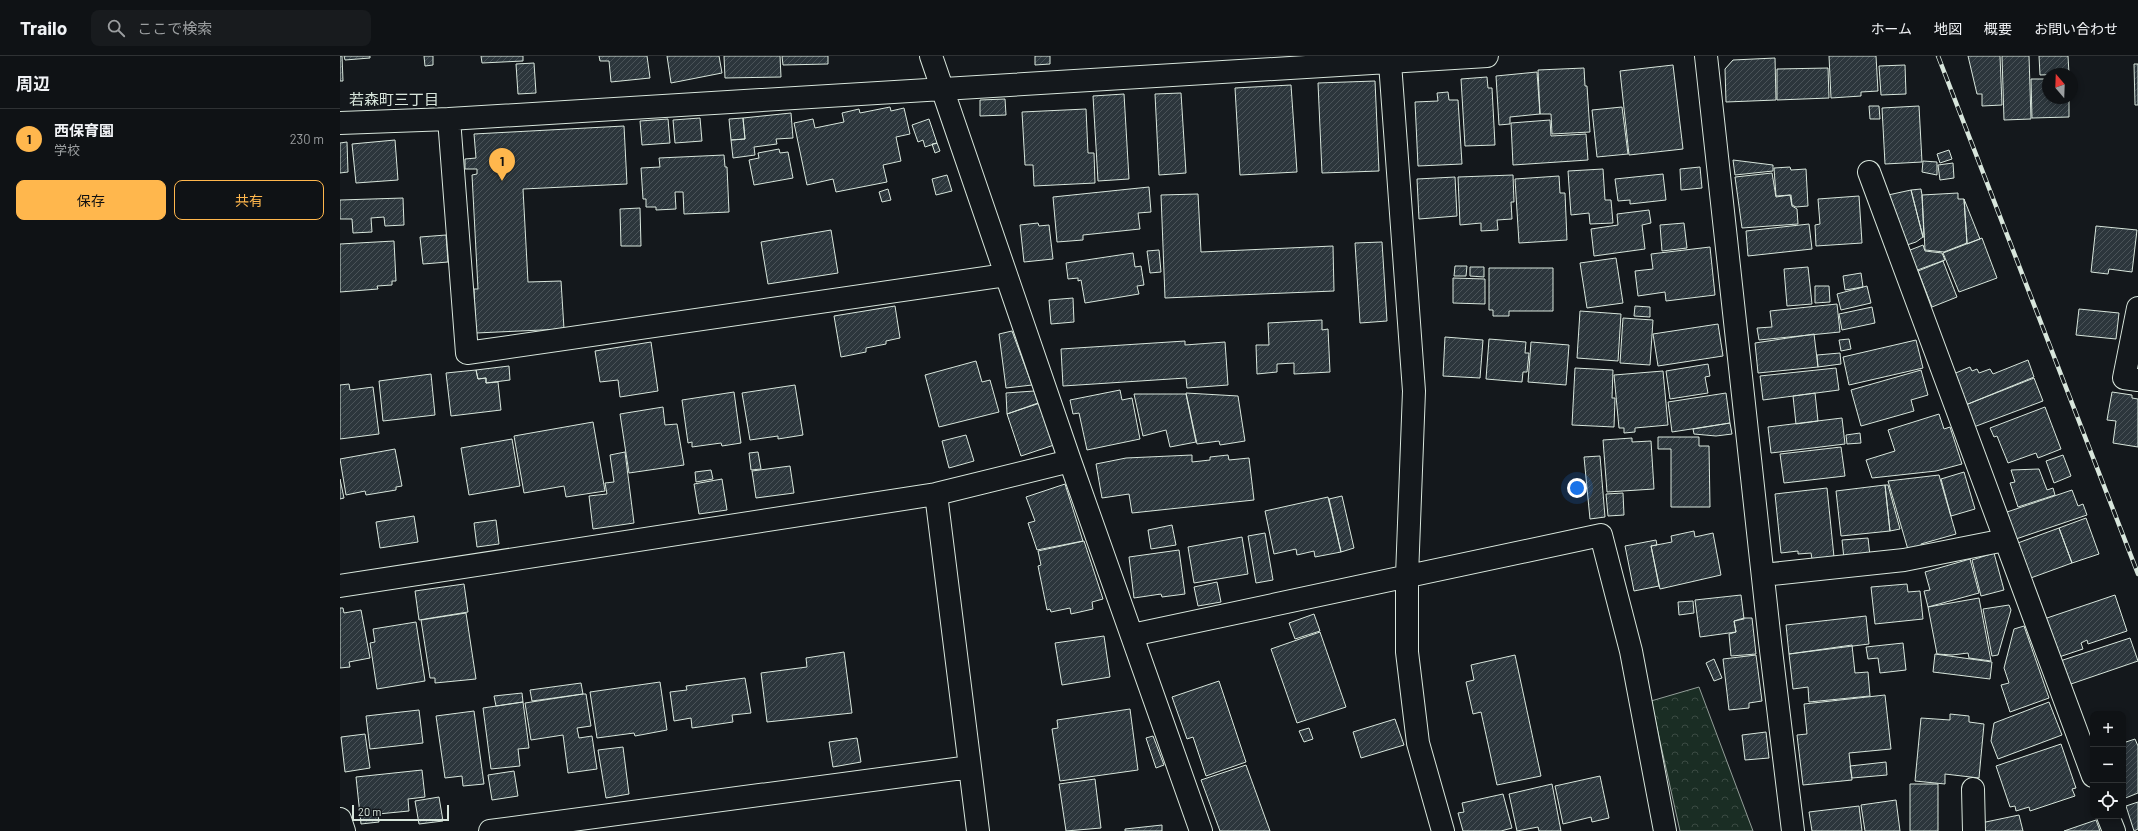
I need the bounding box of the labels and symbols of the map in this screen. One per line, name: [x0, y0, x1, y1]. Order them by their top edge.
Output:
north arrow: [2042, 68, 2078, 104]
district label: 若森町三丁目: [349, 90, 439, 108]
pin: 1: [489, 148, 515, 181]
your location: [1567, 478, 1587, 498]
scale bar: [352, 803, 449, 822]

